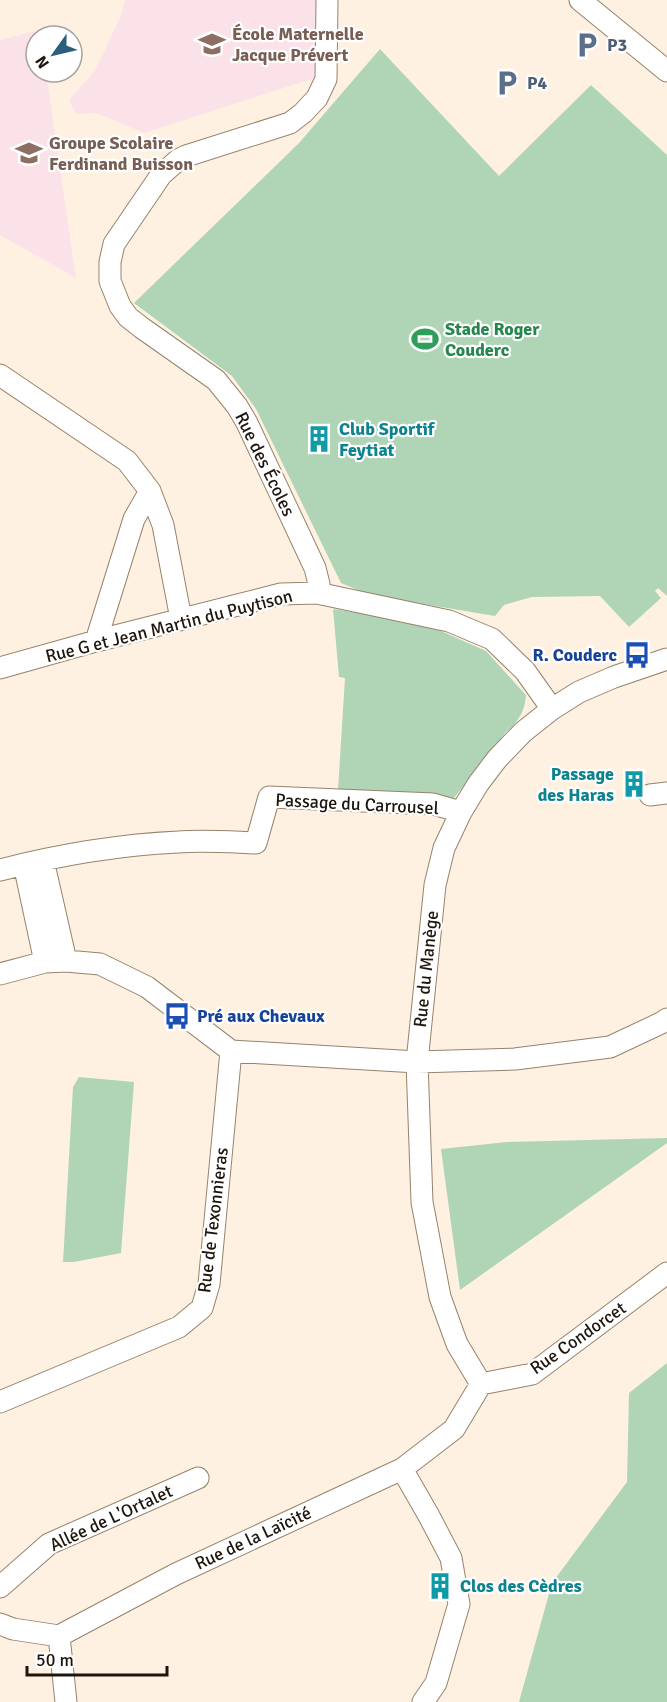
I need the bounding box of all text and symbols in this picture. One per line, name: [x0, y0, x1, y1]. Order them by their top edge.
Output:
place label: École Maternelle Jacque Prévert: [232, 23, 364, 66]
north arrow: [24, 24, 84, 84]
school or university icon: École Maternelle Jacque Prévert: [197, 29, 227, 59]
parking icon: P3: [572, 30, 602, 60]
place label: P3: [607, 34, 627, 56]
text: N: [31, 52, 54, 72]
parking icon: P4: [492, 68, 522, 98]
place label: P4: [527, 72, 548, 94]
place label: Groupe Scolaire Ferdinand Buisson: [49, 132, 193, 175]
school or university icon: Groupe Scolaire Ferdinand Buisson: [14, 138, 44, 168]
place label: Stade Roger Couderc: [445, 318, 540, 361]
sports icon: Stade Roger Couderc: [410, 324, 440, 354]
street label: Rue des Écoles: [230, 408, 300, 520]
place label: Club Sportif Feytiat: [339, 418, 436, 461]
building icon: Club Sportif Feytiat: [304, 424, 334, 454]
street label: Rue G et Jean Martin du Puytison: [43, 585, 295, 667]
bus stop icon: R. Couderc: [622, 640, 652, 670]
place label: R. Couderc: [533, 644, 617, 666]
place label: Passage des Haras: [538, 763, 614, 806]
building icon: Passage des Haras: [619, 769, 649, 799]
street label: Passage du Carrousel: [275, 789, 439, 819]
street label: Rue du Manège: [409, 909, 443, 1029]
bus stop icon: Pré aux Chevaux: [162, 1001, 192, 1031]
place label: Pré aux Chevaux: [197, 1005, 325, 1027]
street label: Rue de Texonnieras: [193, 1146, 233, 1294]
street label: Rue Condorcet: [526, 1297, 630, 1379]
street label: Allée de L'Ortalet: [46, 1480, 176, 1556]
street label: Rue de la Laïcité: [191, 1501, 315, 1575]
building icon: Clos des Cèdres: [425, 1571, 455, 1601]
place label: Clos des Cèdres: [460, 1575, 582, 1597]
scale bar: [27, 1639, 166, 1677]
text: 50 m: [36, 1649, 74, 1671]

